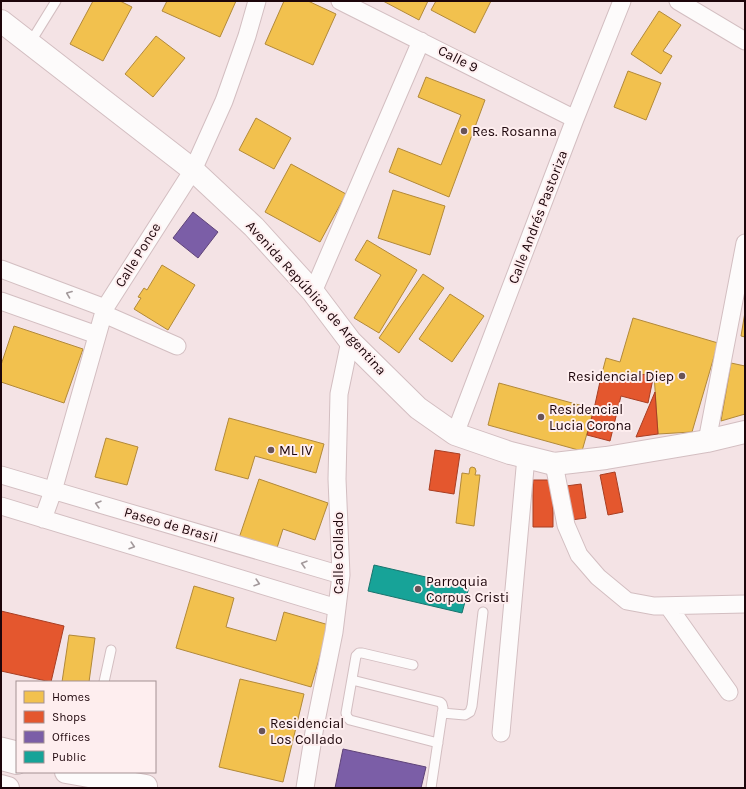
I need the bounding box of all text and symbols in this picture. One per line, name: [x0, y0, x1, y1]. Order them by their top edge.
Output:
street label: Calle 9: [435, 42, 481, 76]
place label: Res. Rosanna: [472, 123, 557, 140]
marker: Res. Rosanna: [459, 126, 469, 136]
street label: Calle Andrés Pastoriza: [505, 148, 571, 286]
street label: Avenida República de Argentina: [242, 217, 390, 379]
street label: Calle Ponce: [111, 220, 165, 290]
one-way arrow: [65, 291, 72, 299]
place label: Residencial Diep: [568, 368, 674, 385]
marker: Residencial Diep: [677, 371, 687, 381]
place label: Residencial Lucia Corona: [549, 401, 632, 434]
marker: Residencial Lucia Corona: [536, 412, 546, 422]
place label: ML IV: [279, 442, 313, 459]
marker: ML IV: [266, 445, 276, 455]
one-way arrow: [95, 500, 102, 509]
street label: Paseo de Brasil: [122, 503, 220, 547]
street label: Calle Collado: [330, 512, 347, 594]
one-way arrow: [128, 541, 135, 550]
one-way arrow: [300, 560, 307, 569]
place label: Parroquia Corpus Cristi: [426, 573, 509, 606]
one-way arrow: [253, 578, 260, 587]
marker: Parroquia Corpus Cristi: [413, 584, 423, 594]
legend: [16, 681, 156, 773]
text: Homes: [52, 690, 90, 704]
text: Shops: [52, 710, 86, 724]
place label: Residencial Los Collado: [270, 715, 344, 748]
marker: Residencial Los Collado: [257, 726, 267, 736]
text: Offices: [52, 730, 90, 744]
text: Public: [52, 750, 86, 764]

